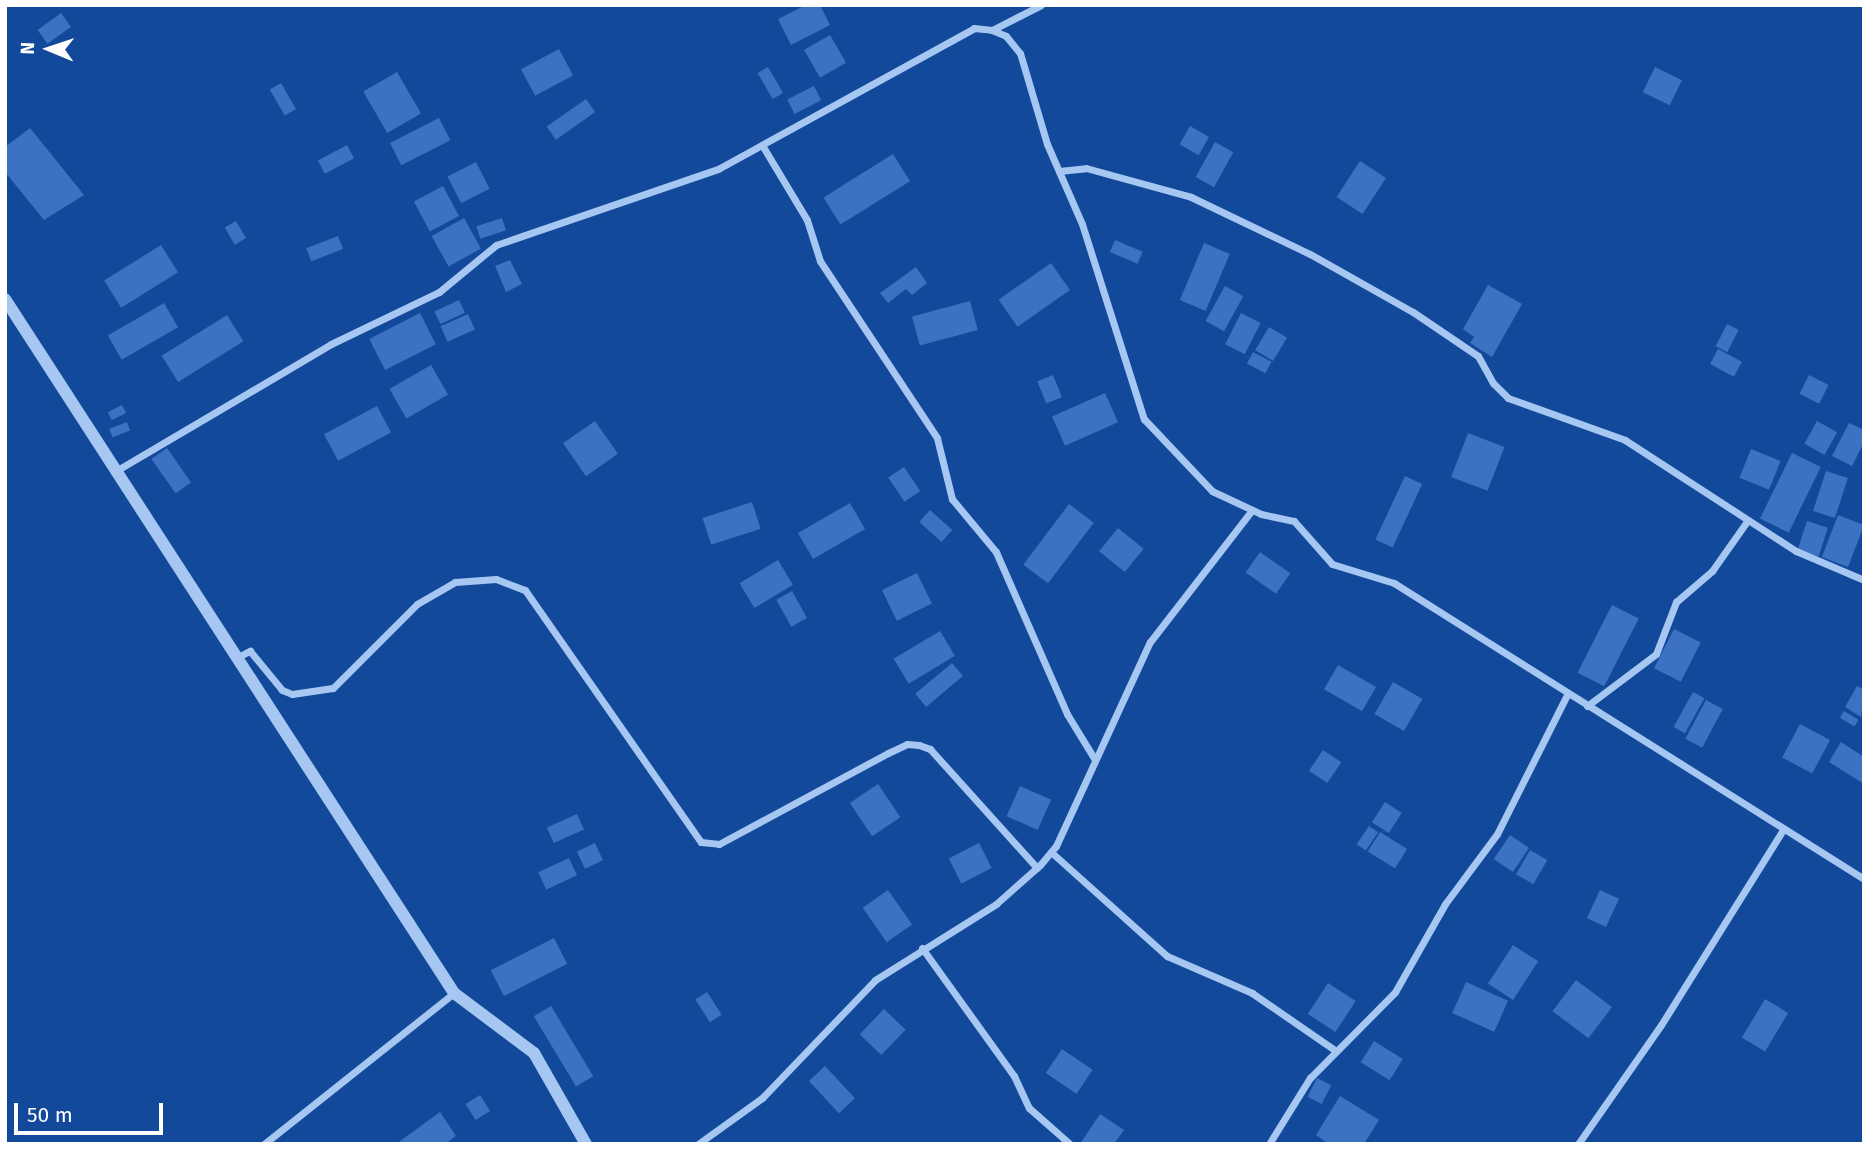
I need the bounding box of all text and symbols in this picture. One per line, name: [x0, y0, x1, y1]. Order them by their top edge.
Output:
north arrow: [14, 14, 84, 84]
text: N: [16, 42, 39, 55]
scale bar: [18, 1090, 166, 1134]
text: 50 m: [27, 1102, 73, 1128]

